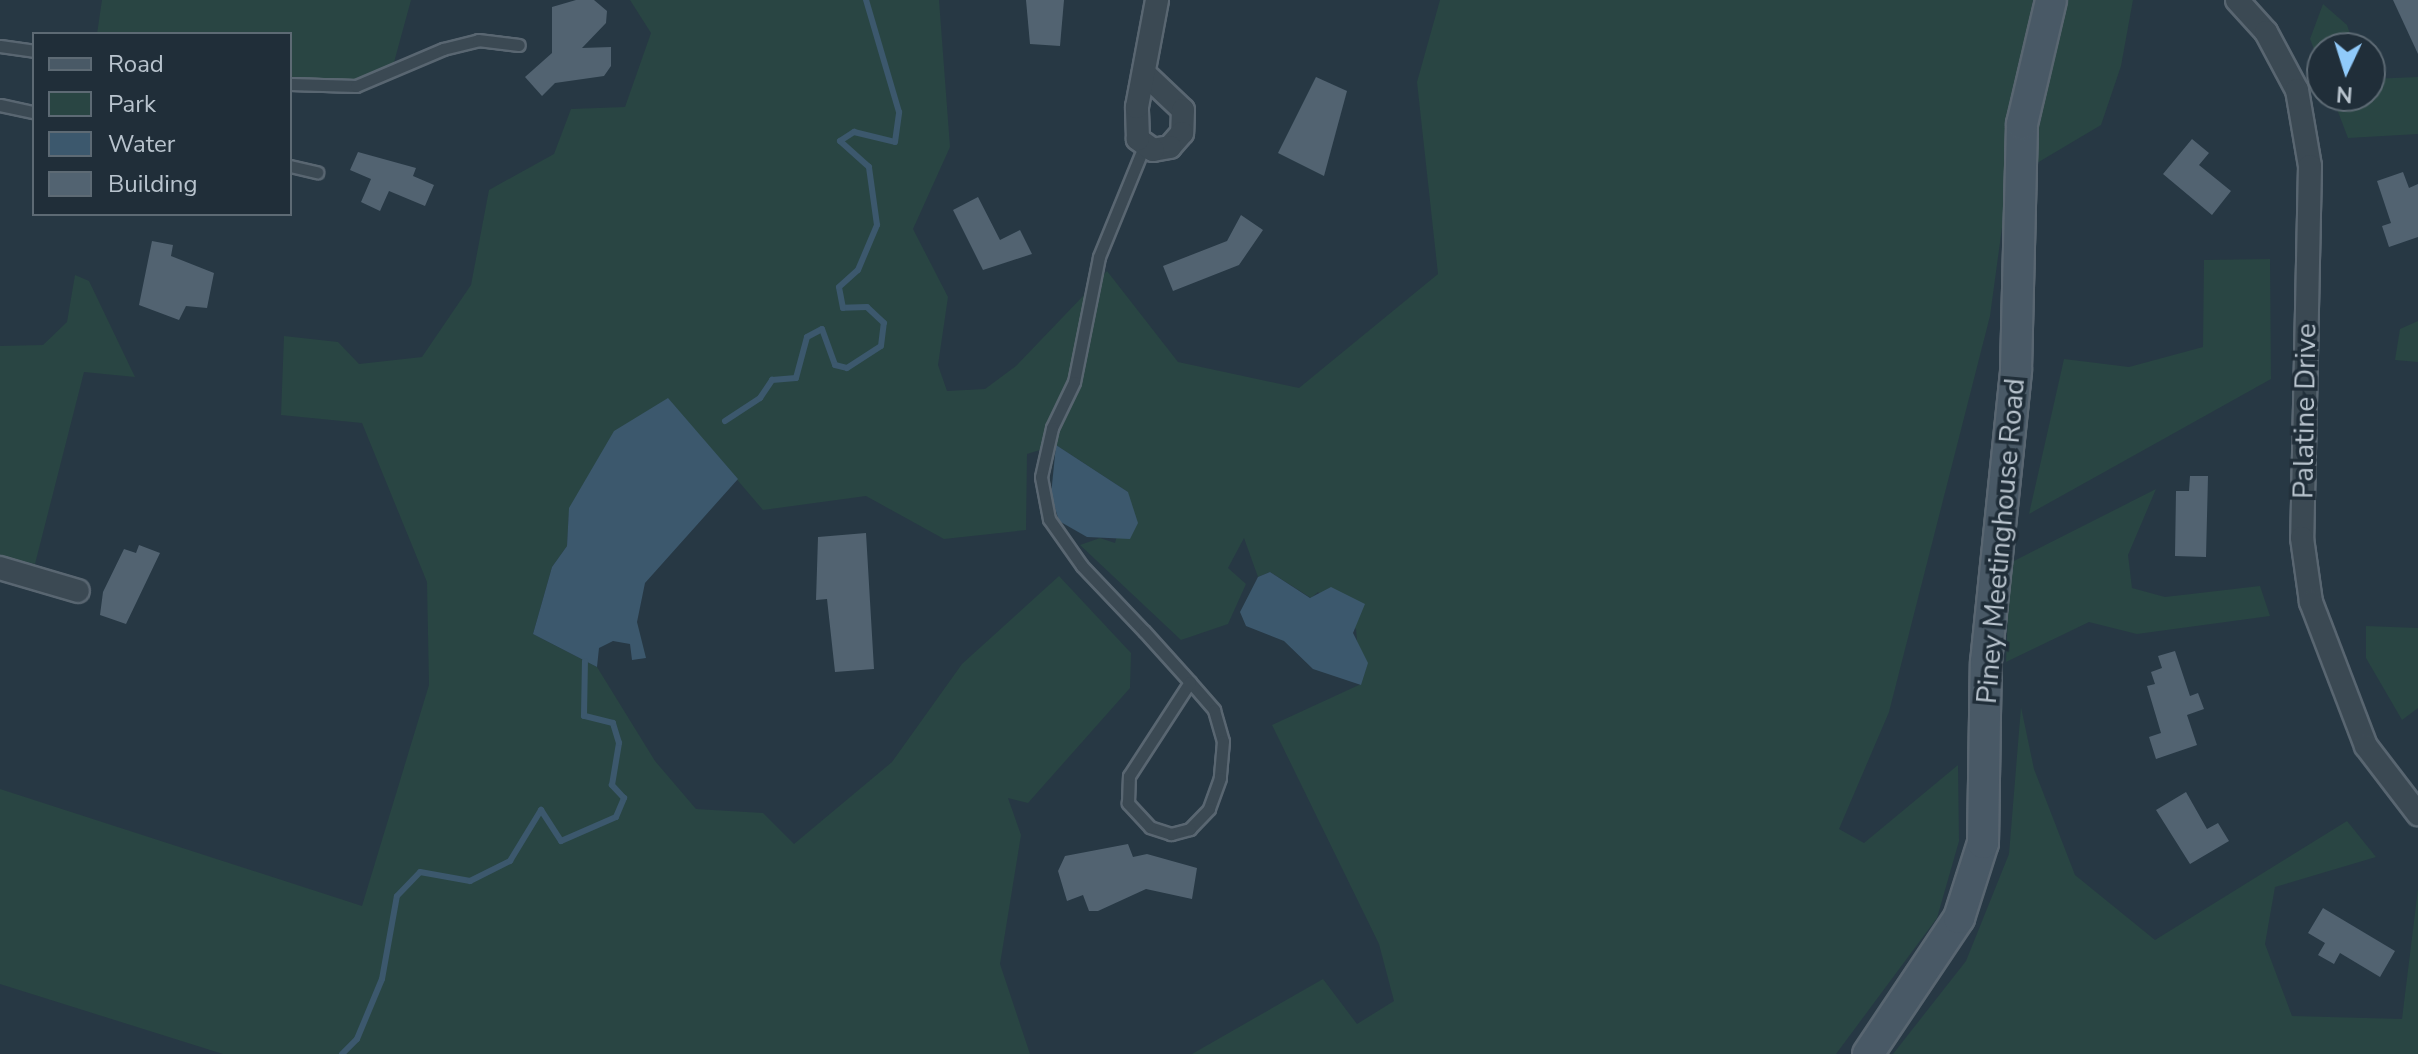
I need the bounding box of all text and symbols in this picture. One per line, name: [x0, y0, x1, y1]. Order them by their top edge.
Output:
legend: [32, 32, 292, 216]
north arrow: [2306, 32, 2386, 112]
text: Road: [108, 48, 164, 80]
text: N: [2335, 78, 2354, 109]
text: Park: [108, 88, 156, 120]
text: Water: [108, 128, 175, 160]
text: Building: [108, 168, 198, 200]
street label: Palatine Drive: [2287, 323, 2323, 499]
street label: Piney Meetinghouse Road: [1970, 377, 2032, 705]

